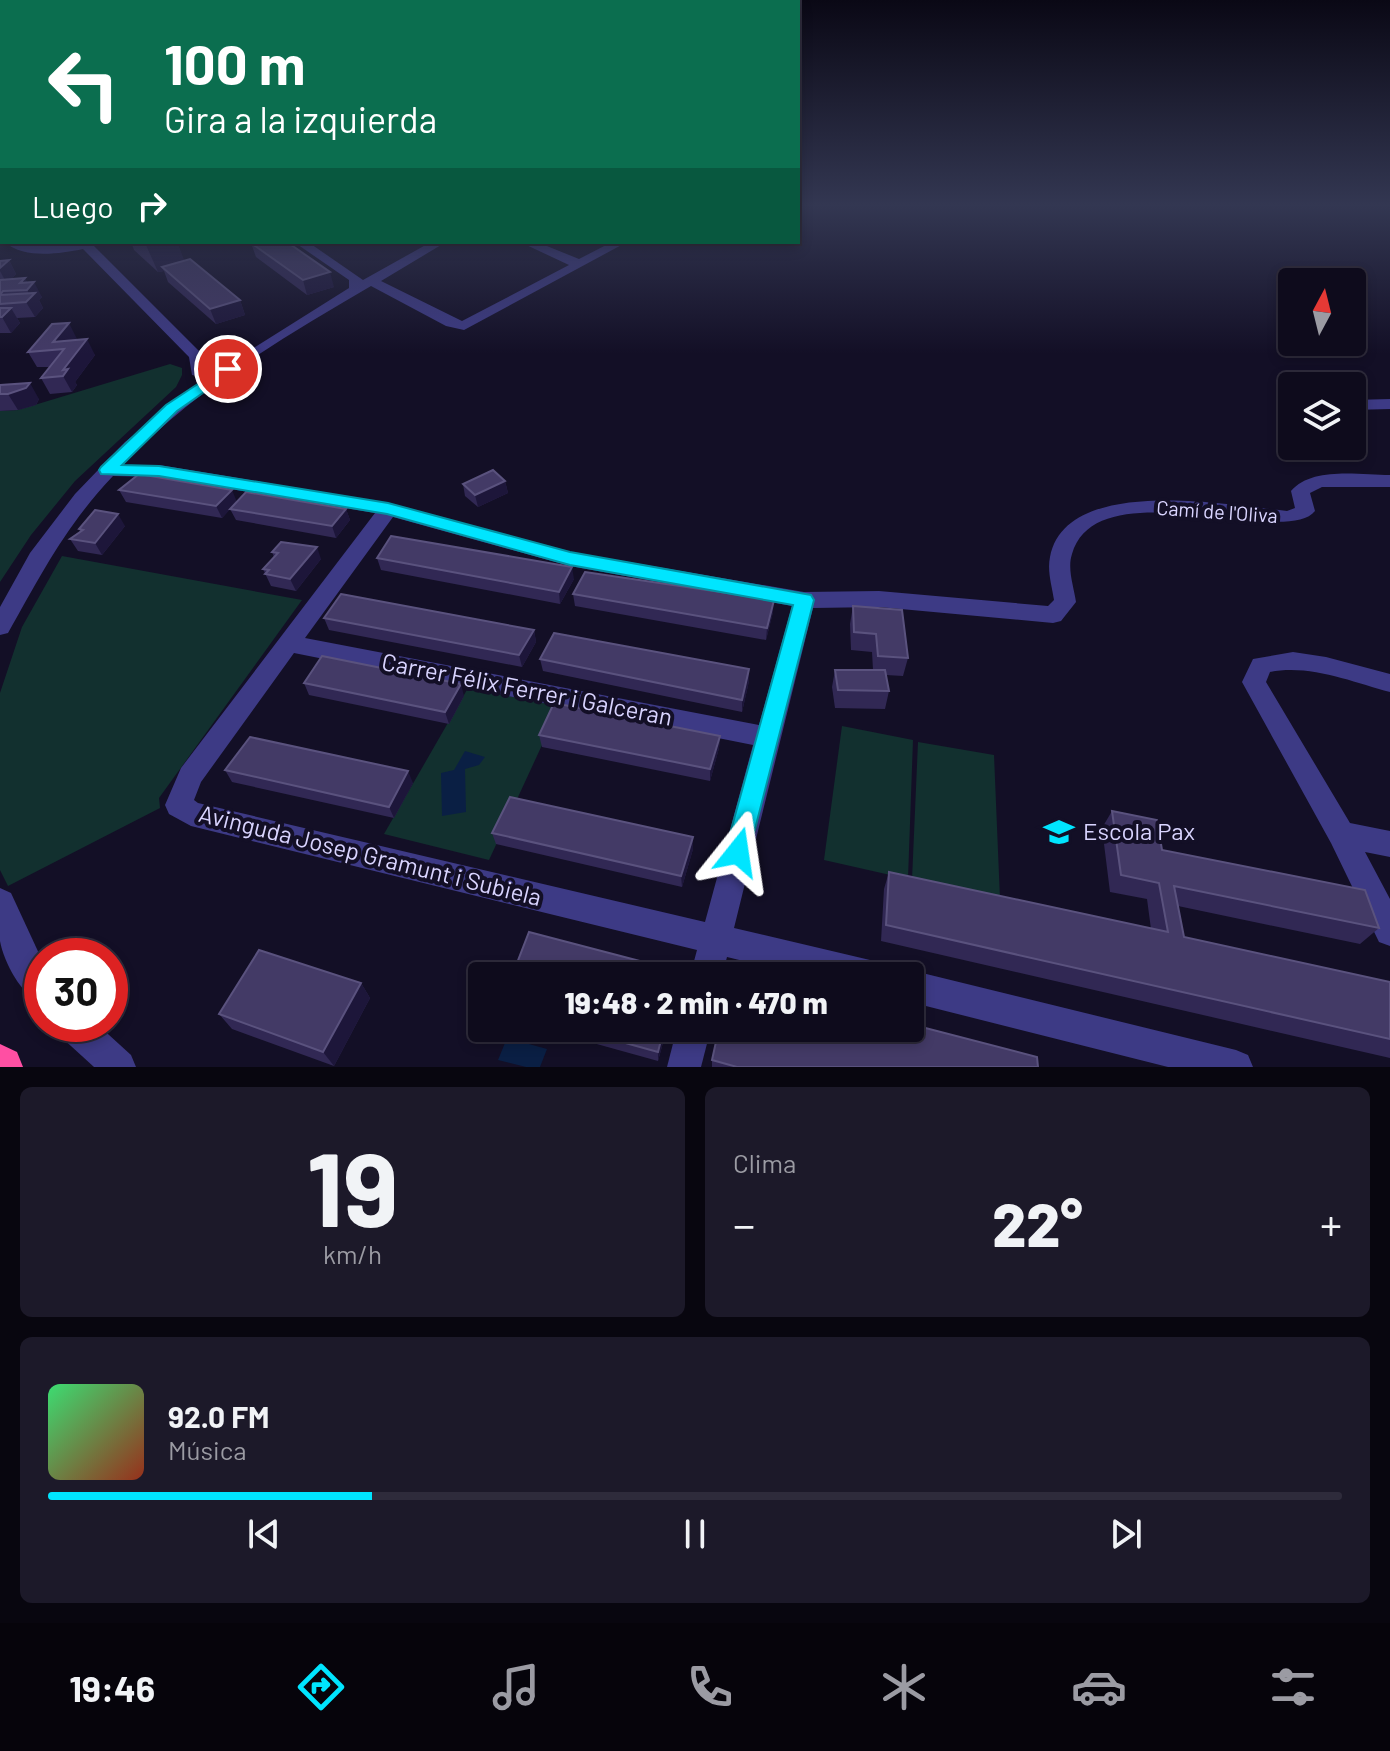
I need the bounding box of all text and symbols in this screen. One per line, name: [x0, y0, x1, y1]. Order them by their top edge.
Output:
text: 100 m: [164, 29, 306, 96]
icon: left: [32, 32, 136, 136]
text: Gira a la izquierda: [164, 97, 437, 140]
icon: right: [130, 184, 174, 228]
text: Luego: [32, 188, 114, 224]
north arrow: [1278, 268, 1366, 356]
map controls: [1278, 268, 1366, 460]
pin: [194, 335, 262, 403]
icon: arrive: [206, 347, 250, 391]
button: layers: [1278, 372, 1366, 460]
street label: Camí de l'Oliva: [1156, 495, 1278, 527]
street label: Carrer Félix Ferrer i Galceran: [380, 646, 675, 731]
street label: Avinguda Josep Gramunt i Subiela: [196, 798, 545, 911]
position arrow: [696, 810, 780, 894]
school or university icon: Escola Pax: [1042, 815, 1076, 849]
place label: Escola Pax: [1083, 816, 1195, 845]
speed limit sign: 30: [24, 938, 128, 1042]
text: 19:48 · 2 min · 470 m: [564, 984, 828, 1020]
text: 19: [306, 1123, 399, 1248]
text: Clima: [733, 1147, 796, 1178]
text: 22°: [992, 1187, 1083, 1259]
text: −: [733, 1197, 755, 1250]
text: +: [1320, 1197, 1342, 1250]
text: km/h: [323, 1238, 382, 1269]
text: 92.0 FM: [168, 1398, 269, 1434]
text: Música: [168, 1434, 247, 1465]
icon: previous: [242, 1512, 286, 1556]
icon: pause: [673, 1512, 717, 1556]
icon: next: [1104, 1512, 1148, 1556]
icon: directions: [293, 1659, 349, 1715]
icon: music: [488, 1659, 544, 1715]
icon: phone: [682, 1659, 738, 1715]
icon: climate: [876, 1659, 932, 1715]
icon: car: [1071, 1659, 1127, 1715]
icon: filters: [1265, 1659, 1321, 1715]
text: 19:46: [69, 1666, 155, 1709]

